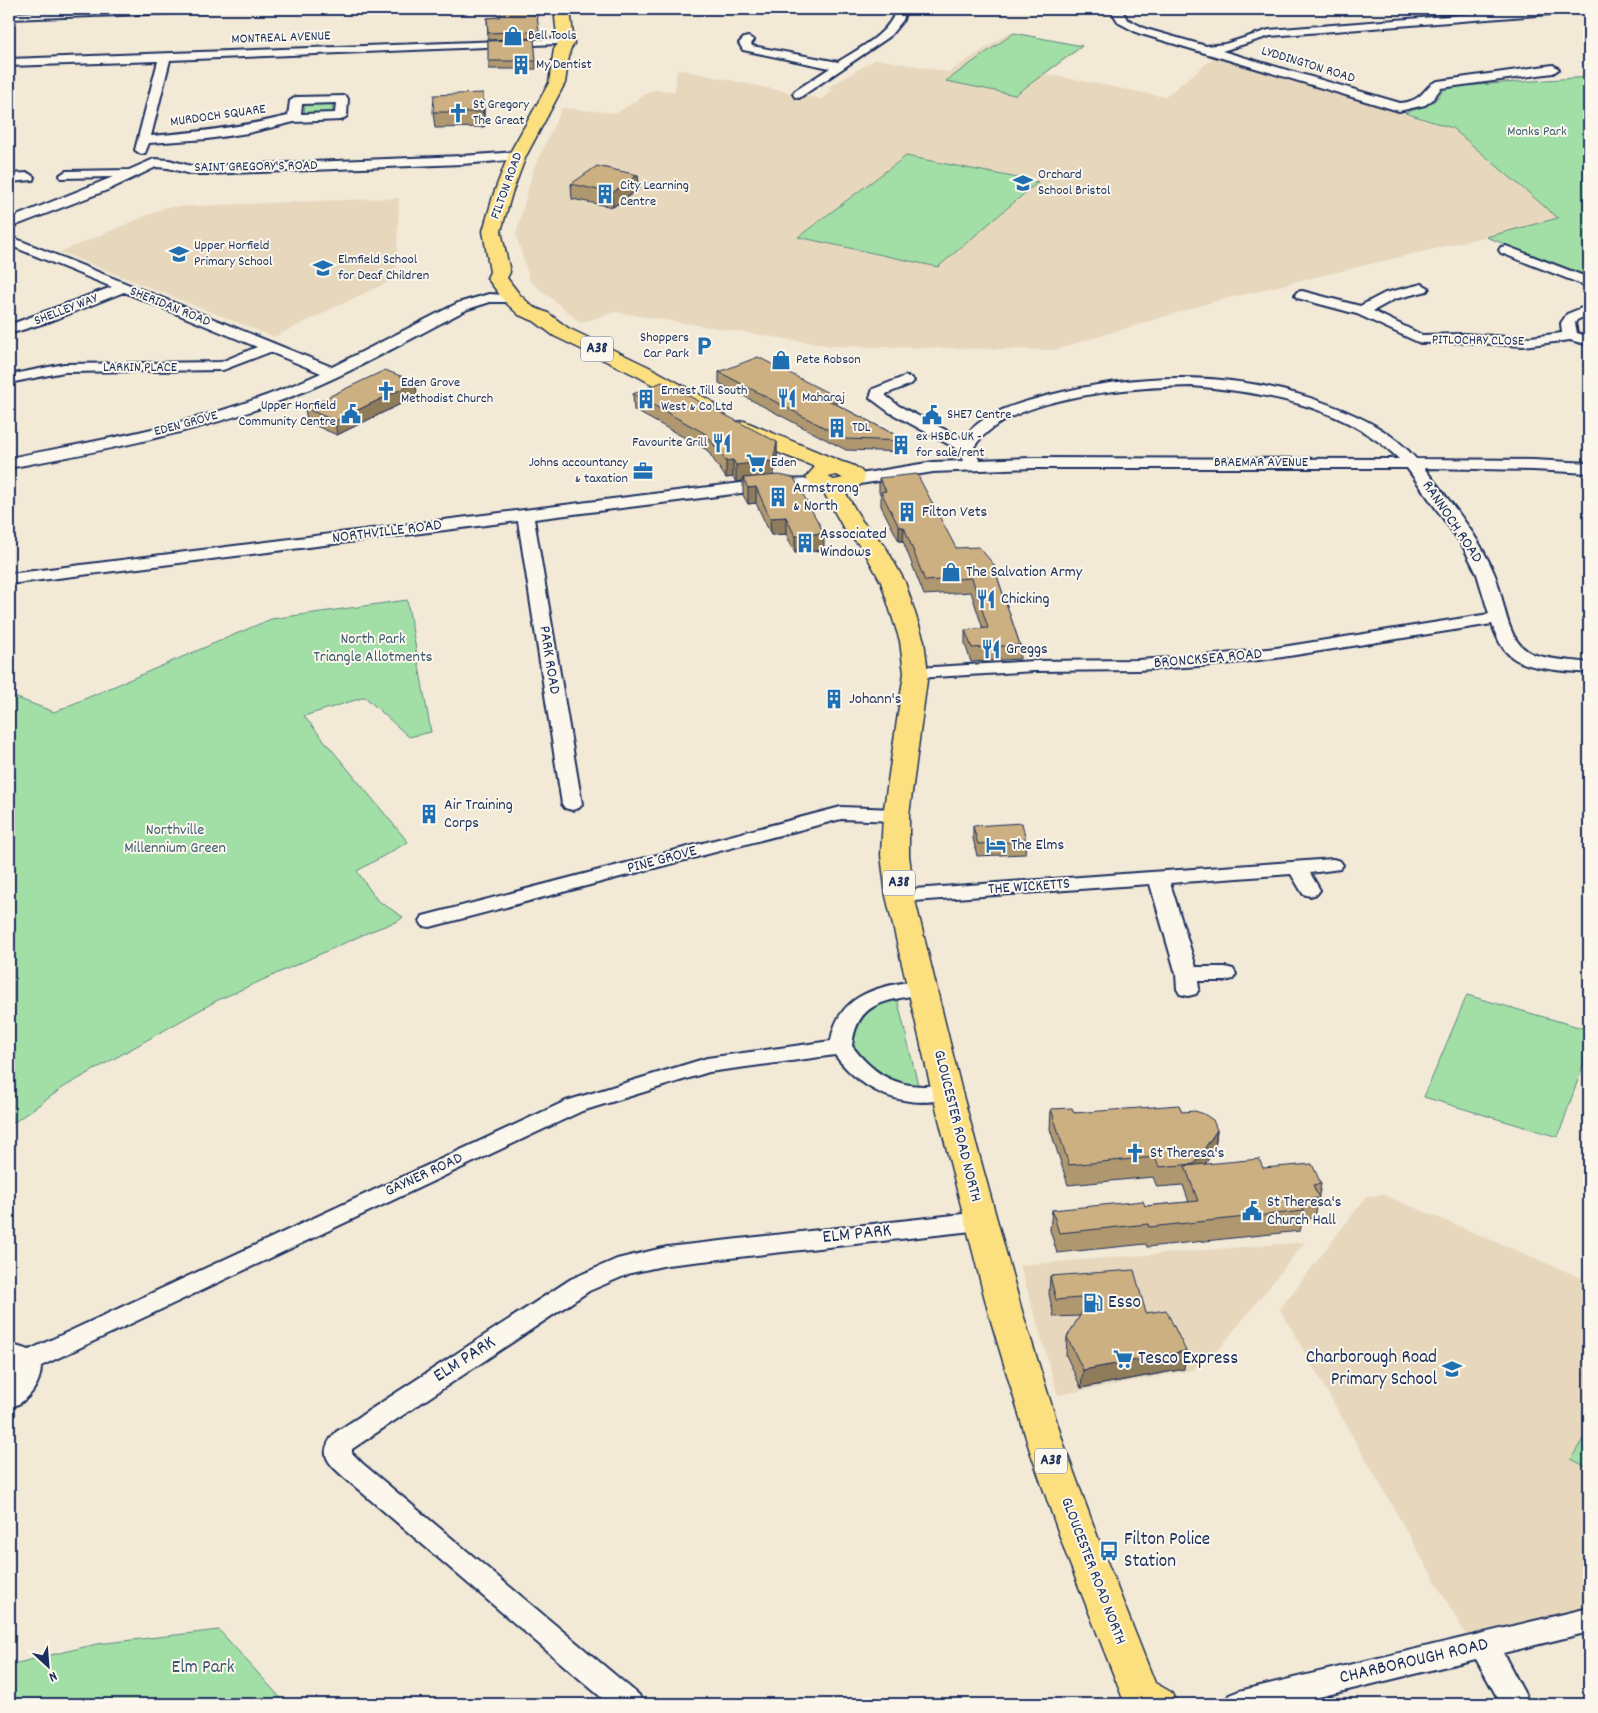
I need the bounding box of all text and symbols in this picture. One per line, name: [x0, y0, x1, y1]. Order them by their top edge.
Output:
shop icon: Bell Tools: [502, 25, 524, 47]
street label: MONTREAL AVENUE: [231, 26, 332, 50]
place label: Bell Tools: [528, 26, 577, 46]
street label: LYDDINGTON ROAD: [1259, 41, 1357, 89]
building icon: My Dentist: [510, 54, 532, 76]
place label: My Dentist: [536, 55, 592, 75]
place label: St Gregory The Great: [473, 95, 530, 131]
street label: MURDOCH SQUARE: [169, 99, 268, 133]
church icon: St Gregory The Great: [447, 102, 469, 124]
park label: Monks Park: [1507, 122, 1567, 142]
street label: FILTON ROAD: [486, 150, 528, 222]
street label: SAINT GREGORY'S ROAD: [194, 156, 318, 178]
place label: Orchard School Bristol: [1038, 165, 1111, 201]
school or university icon: Orchard School Bristol: [1012, 172, 1034, 194]
place label: City Learning Centre: [620, 176, 689, 212]
building icon: City Learning Centre: [594, 183, 616, 205]
place label: Upper Horfield Primary School: [194, 236, 273, 272]
school or university icon: Upper Horfield Primary School: [168, 243, 190, 265]
place label: Elmfield School for Deaf Children: [338, 250, 429, 286]
school or university icon: Elmfield School for Deaf Children: [312, 257, 334, 279]
street label: SHERIDAN ROAD: [127, 282, 213, 332]
street label: SHELLEY WAY: [31, 288, 102, 331]
place label: Shoppers Car Park: [640, 328, 689, 364]
street label: PITLOCHRY CLOSE: [1432, 330, 1525, 352]
parking icon: Shoppers Car Park: [693, 335, 715, 357]
road number: A38: [581, 336, 613, 362]
shop icon: Pete Robson: [770, 349, 792, 371]
place label: Pete Robson: [796, 350, 861, 370]
street label: LARKIN PLACE: [103, 358, 178, 378]
place label: Eden Grove Methodist Church: [401, 373, 493, 409]
church icon: Eden Grove Methodist Church: [375, 380, 397, 402]
place label: Ernest Till South West & Co Ltd: [661, 381, 748, 417]
restaurant icon: Maharaj: [776, 387, 798, 409]
building icon: Ernest Till South West & Co Ltd: [635, 388, 657, 410]
place label: Maharaj: [802, 388, 845, 408]
place label: Upper Horfield Community Centre: [238, 396, 336, 432]
public building icon: Upper Horfield Community Centre: [340, 403, 362, 425]
public building icon: SHE7 Centre: [921, 404, 943, 426]
place label: SHE7 Centre: [947, 405, 1011, 425]
street label: EDEN GROVE: [152, 406, 221, 442]
building icon: TDL: [826, 417, 848, 439]
place label: TDL: [852, 418, 871, 438]
place label: ex HSBC UK - for sale/rent: [916, 427, 985, 463]
restaurant icon: Favourite Grill: [711, 432, 733, 454]
place label: Favourite Grill: [632, 433, 708, 453]
building icon: ex HSBC UK - for sale/rent: [890, 434, 912, 456]
supermarket icon: Eden: [745, 452, 767, 474]
place label: Johns accountancy & taxation: [529, 453, 628, 489]
place label: Eden: [771, 453, 797, 473]
street label: BRAEMAR AVENUE: [1214, 453, 1309, 473]
office icon: Johns accountancy & taxation: [632, 460, 654, 482]
street label: RANNOCH ROAD: [1416, 476, 1488, 568]
place label: Armstrong & North: [793, 477, 859, 518]
building icon: Armstrong & North: [767, 486, 789, 508]
building icon: Filton Vets: [896, 501, 918, 523]
place label: Filton Vets: [922, 501, 988, 524]
street label: NORTHVILLE ROAD: [331, 514, 443, 550]
place label: Associated Windows: [820, 523, 887, 564]
building icon: Associated Windows: [794, 532, 816, 554]
shop icon: The Salvation Army: [940, 561, 962, 583]
place label: The Salvation Army: [966, 561, 1083, 584]
restaurant icon: Chicking: [975, 588, 997, 610]
place label: Chicking: [1001, 588, 1049, 611]
street label: PARK ROAD: [532, 624, 566, 696]
park label: North Park Triangle Allotments: [313, 628, 433, 669]
restaurant icon: Greggs: [980, 638, 1002, 660]
place label: Greggs: [1006, 638, 1048, 661]
street label: BRONCKSEA ROAD: [1153, 643, 1263, 675]
building icon: Johann's: [823, 688, 845, 710]
place label: Johann's: [849, 688, 902, 711]
place label: Air Training Corps: [444, 794, 513, 835]
building icon: Air Training Corps: [418, 803, 440, 825]
park label: Northville Millennium Green: [124, 819, 226, 860]
hotel icon: The Elms: [985, 834, 1007, 856]
place label: The Elms: [1011, 834, 1064, 857]
street label: PINE GROVE: [625, 840, 700, 880]
road number: A38: [883, 870, 915, 896]
street label: THE WICKETTS: [987, 873, 1071, 901]
street label: GLOUCESTER ROAD NORTH: [927, 1048, 987, 1204]
church icon: St Theresa's: [1124, 1142, 1146, 1164]
place label: St Theresa's: [1150, 1142, 1225, 1165]
street label: GAYNER ROAD: [381, 1147, 467, 1203]
place label: St Theresa's Church Hall: [1267, 1191, 1342, 1232]
public building icon: St Theresa's Church Hall: [1241, 1200, 1263, 1222]
street label: ELM PARK: [821, 1218, 893, 1252]
place label: Esso: [1108, 1290, 1141, 1317]
fuel station icon: Esso: [1082, 1292, 1104, 1314]
street label: ELM PARK: [429, 1330, 501, 1390]
place label: Charborough Road Primary School: [1306, 1345, 1437, 1394]
place label: Tesco Express: [1138, 1346, 1238, 1373]
supermarket icon: Tesco Express: [1112, 1348, 1134, 1370]
school or university icon: Charborough Road Primary School: [1441, 1358, 1463, 1380]
road number: A38: [1035, 1448, 1067, 1474]
street label: GLOUCESTER ROAD NORTH: [1054, 1494, 1132, 1648]
place label: Filton Police Station: [1124, 1527, 1210, 1576]
bus stop icon: Filton Police Station: [1098, 1540, 1120, 1562]
street label: CHARBOROUGH ROAD: [1337, 1632, 1491, 1692]
north arrow: [22, 1640, 72, 1690]
park label: Elm Park: [172, 1655, 235, 1682]
text: N: [45, 1665, 60, 1686]

